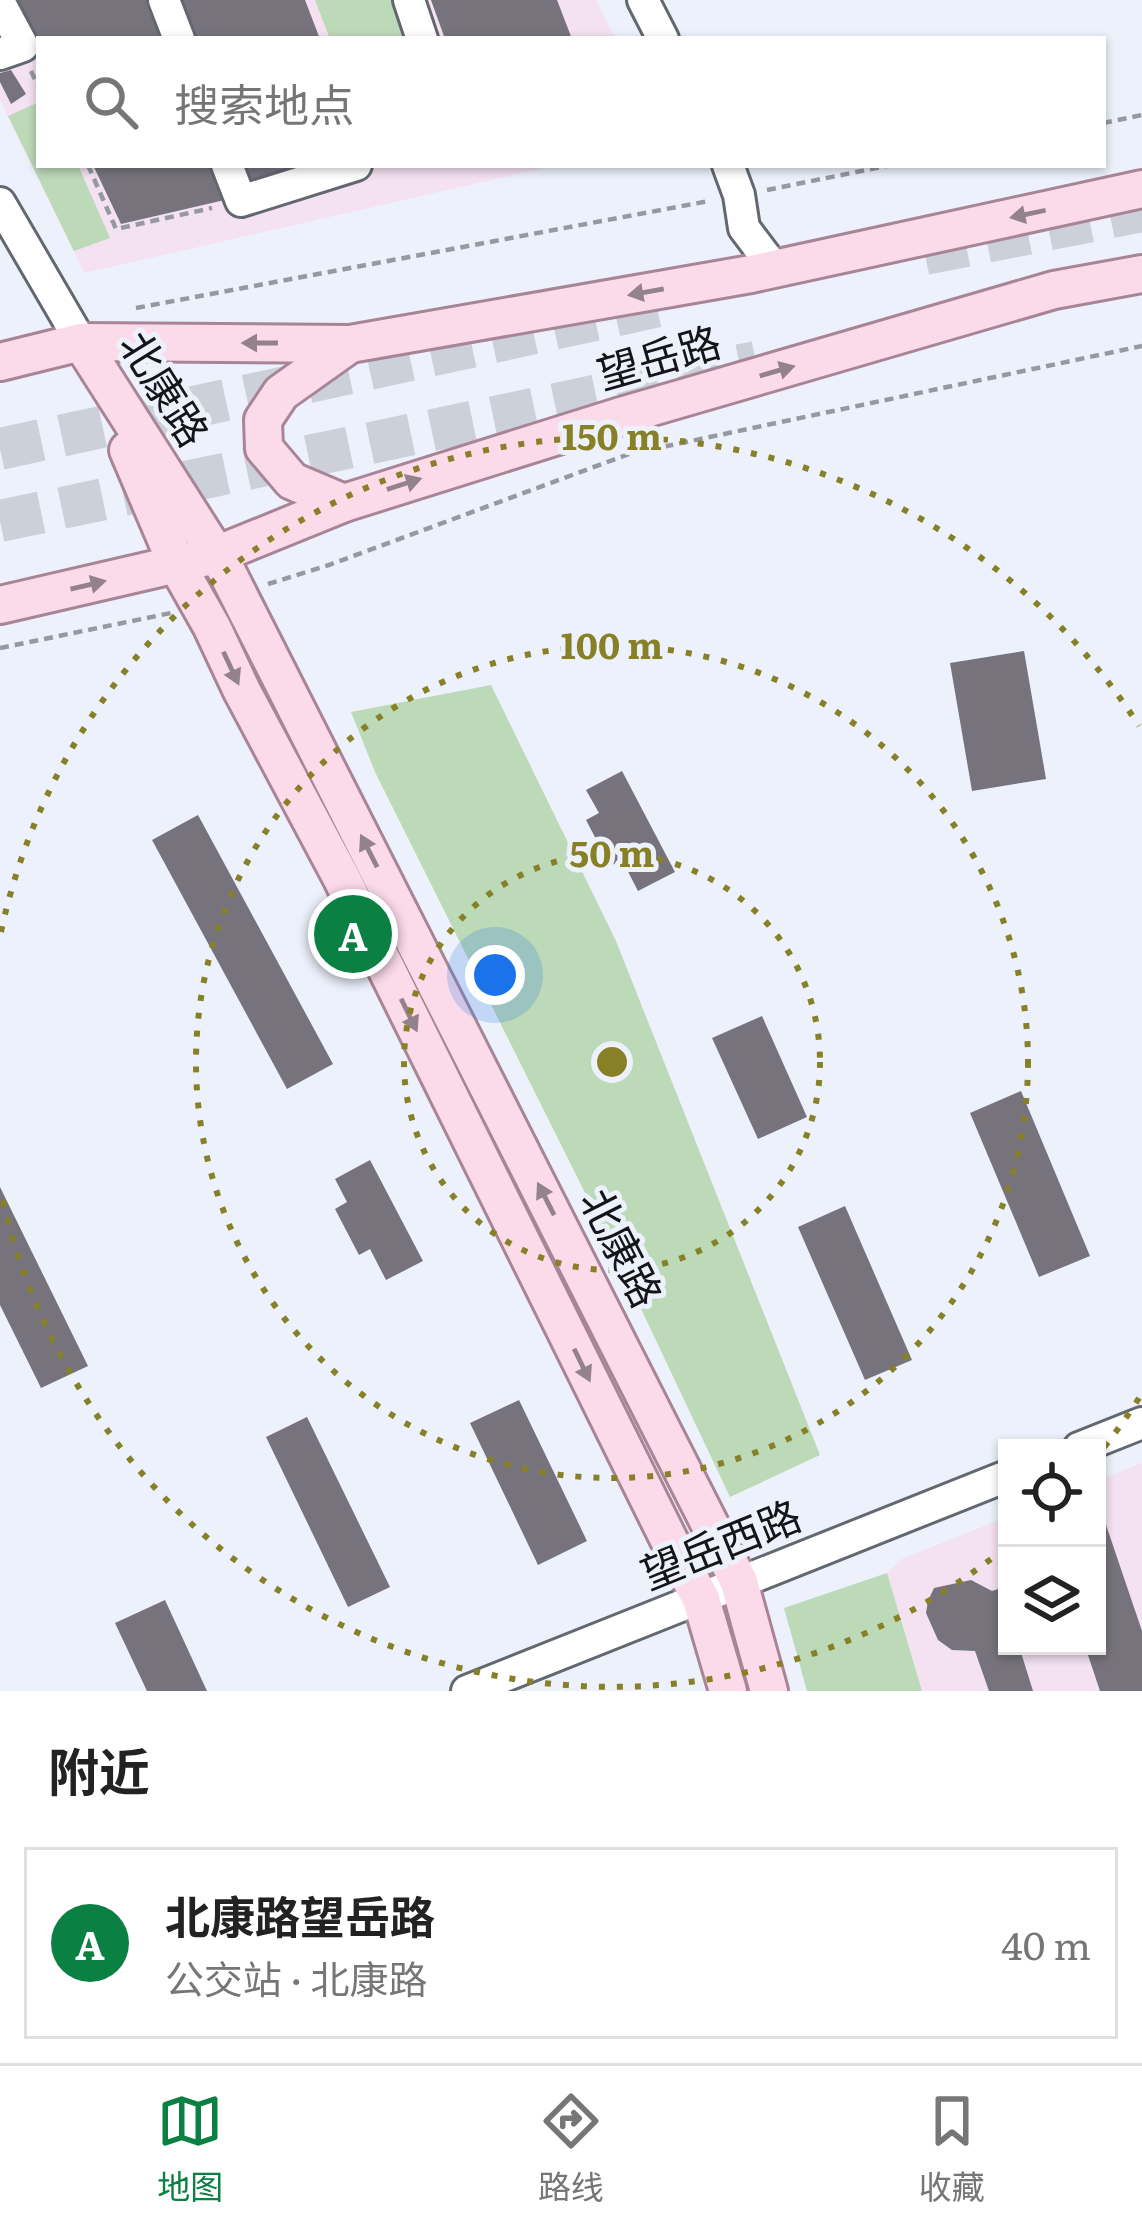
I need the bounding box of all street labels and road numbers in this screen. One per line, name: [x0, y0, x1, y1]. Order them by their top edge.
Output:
street label: 望岳路: [589, 308, 727, 402]
street label: 北康路: [107, 318, 226, 457]
street label: 北康路: [567, 1176, 680, 1317]
street label: 望岳西路: [630, 1482, 809, 1602]

